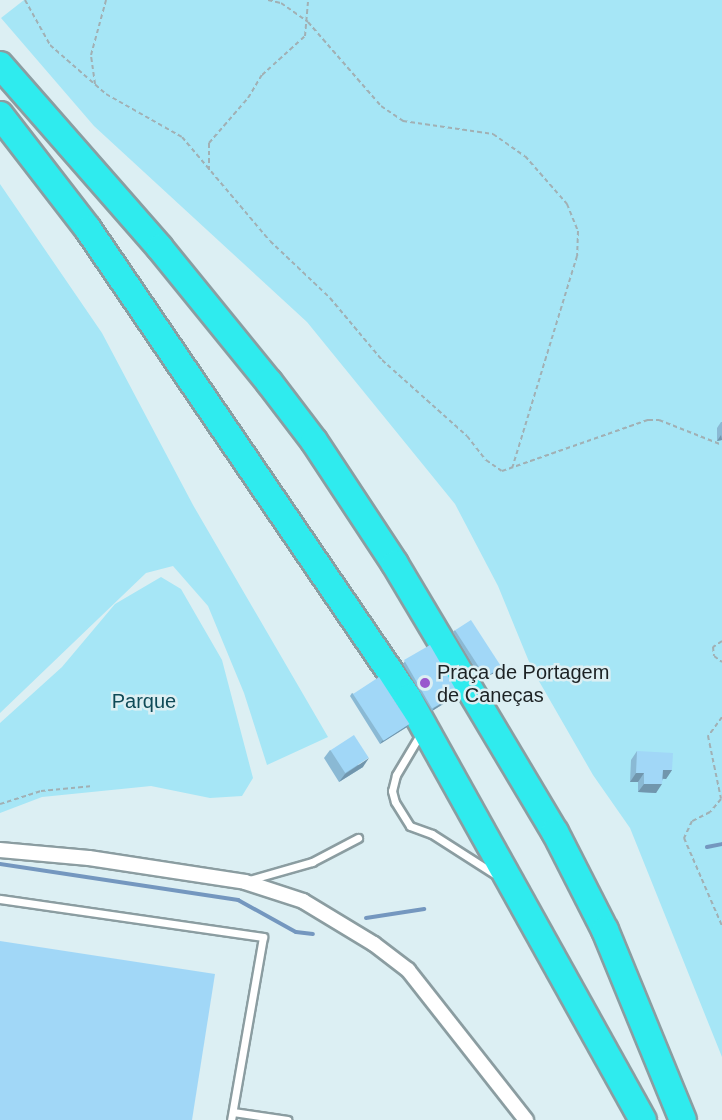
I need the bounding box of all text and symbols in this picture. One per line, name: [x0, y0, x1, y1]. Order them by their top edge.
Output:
place label: Praça de Portagem de Caneças: [437, 660, 609, 707]
marker: Praça de Portagem de Caneças: [418, 676, 432, 690]
park label: Parque: [112, 689, 176, 713]

